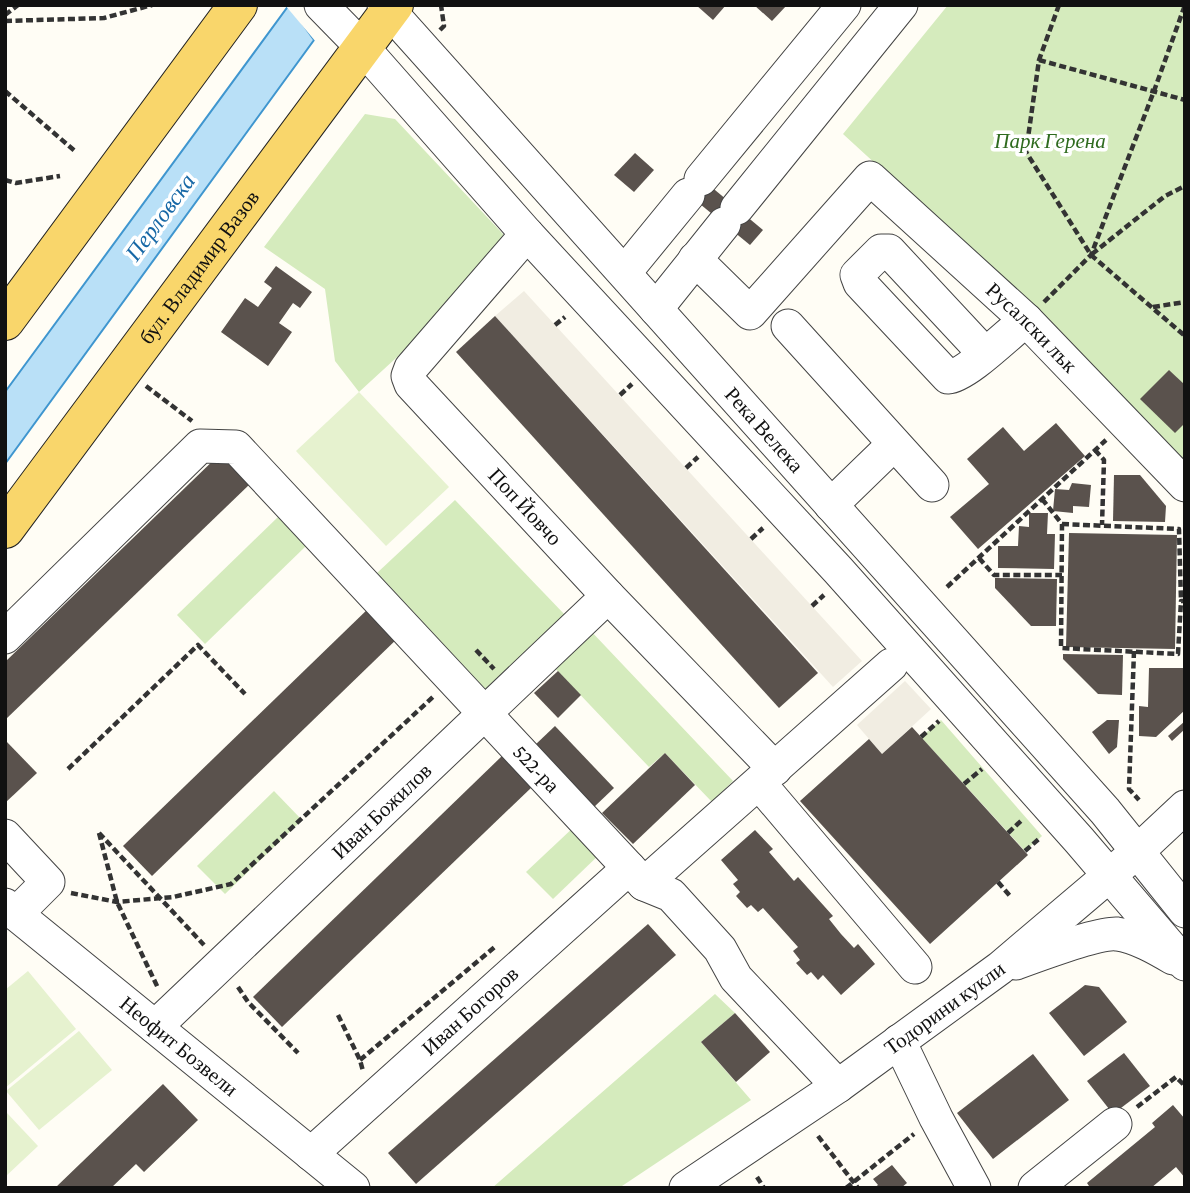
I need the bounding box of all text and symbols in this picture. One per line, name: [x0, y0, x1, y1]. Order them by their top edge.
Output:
park label: Парк Герена: [993, 129, 1106, 153]
water label: Перловска: [119, 169, 200, 266]
street label: бул. Владимир Вазов: [134, 186, 264, 349]
street label: Русалски лък: [981, 278, 1083, 378]
street label: Река Велека: [720, 382, 809, 478]
street label: Поп Йовчо: [483, 463, 567, 550]
street label: 522-ра: [508, 740, 565, 798]
street label: Иван Божилов: [327, 758, 436, 864]
street label: Тодорини кукли: [880, 957, 1009, 1060]
street label: Иван Богоров: [417, 961, 523, 1060]
street label: Неофит Бозвели: [115, 991, 242, 1101]

